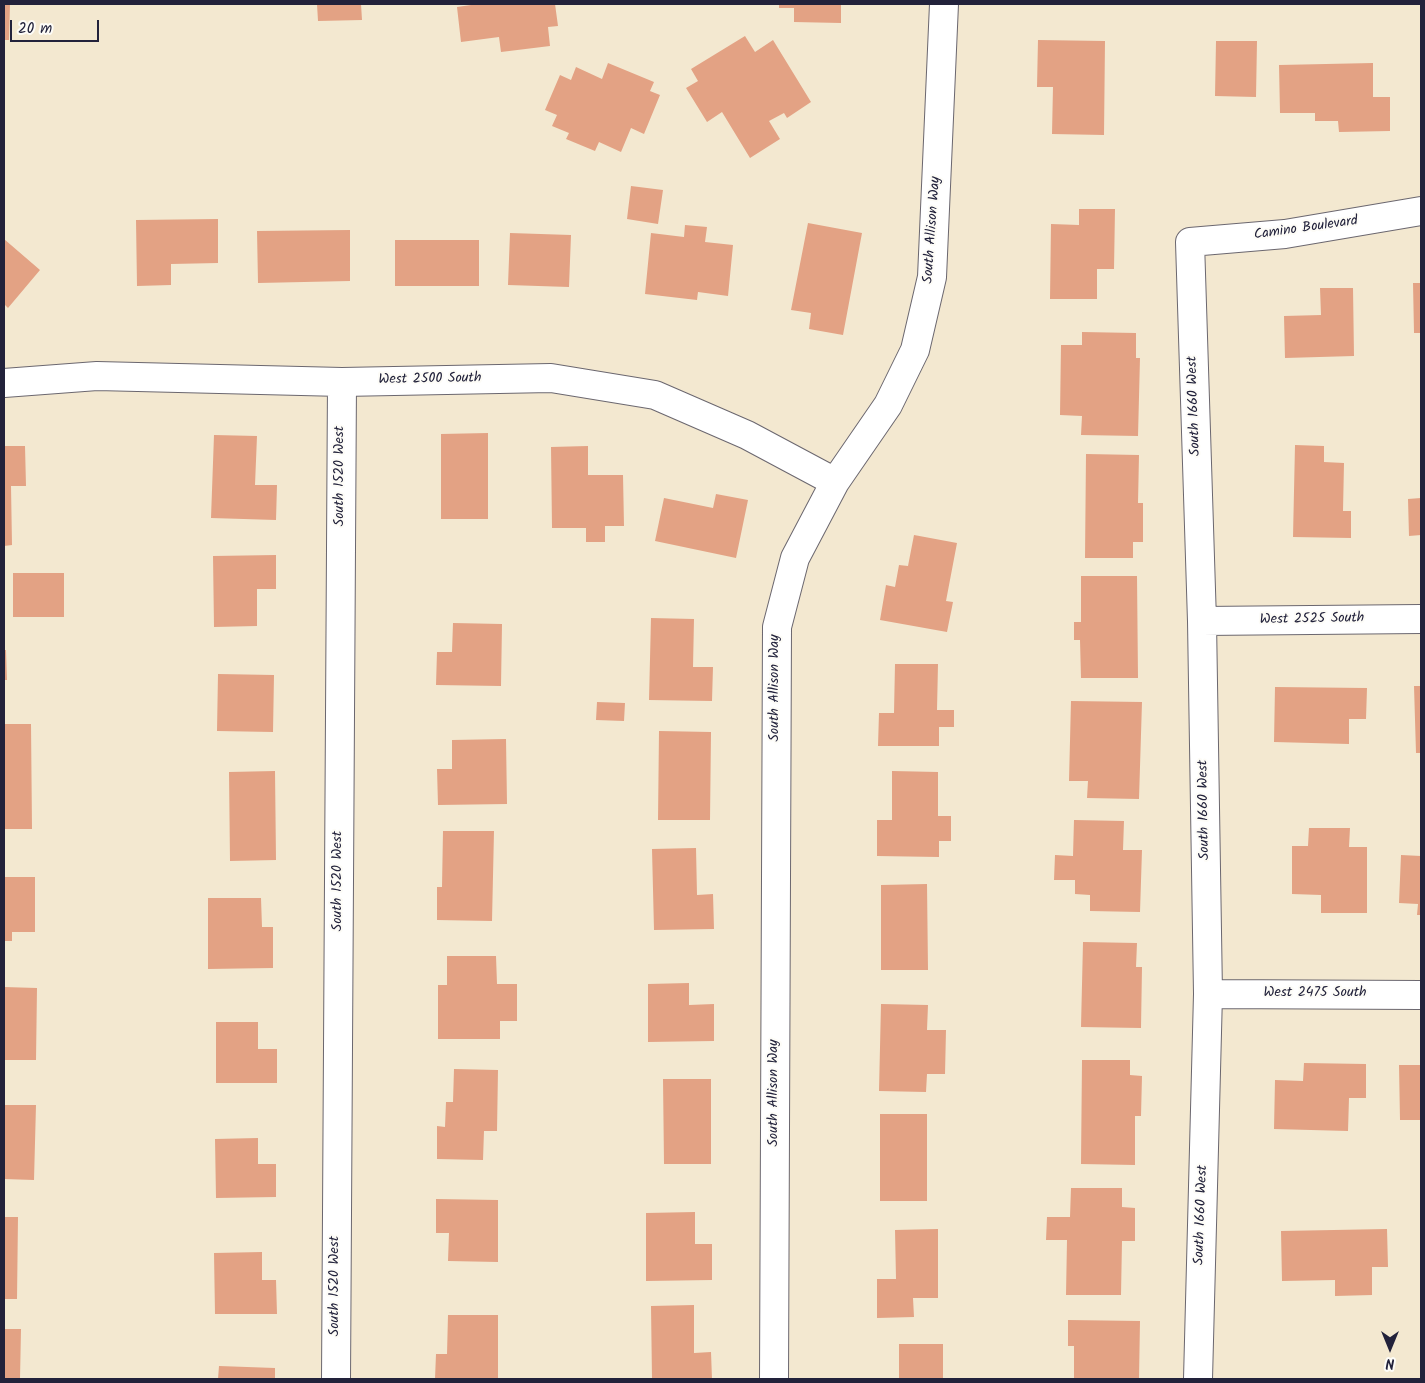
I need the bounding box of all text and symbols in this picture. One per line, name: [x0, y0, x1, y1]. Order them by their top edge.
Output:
scale bar: [12, 10, 101, 42]
text: 20 m: [18, 17, 52, 41]
street label: South Allison Way: [921, 176, 945, 284]
street label: Camino Boulevard: [1253, 213, 1359, 245]
street label: South 1660 West: [1185, 356, 1205, 456]
street label: West 2500 South: [378, 371, 482, 389]
street label: South 1520 West: [333, 426, 349, 526]
street label: West 2525 South: [1260, 611, 1364, 629]
street label: South Allison Way: [768, 634, 784, 742]
street label: South 1660 West: [1196, 760, 1214, 860]
street label: South 1520 West: [331, 831, 347, 931]
street label: West 2475 South: [1263, 986, 1367, 1002]
street label: South Allison Way: [767, 1039, 783, 1147]
street label: South 1660 West: [1192, 1165, 1212, 1265]
street label: South 1520 West: [328, 1236, 344, 1336]
north arrow: [1365, 1323, 1415, 1373]
text: N: [1386, 1352, 1394, 1374]

